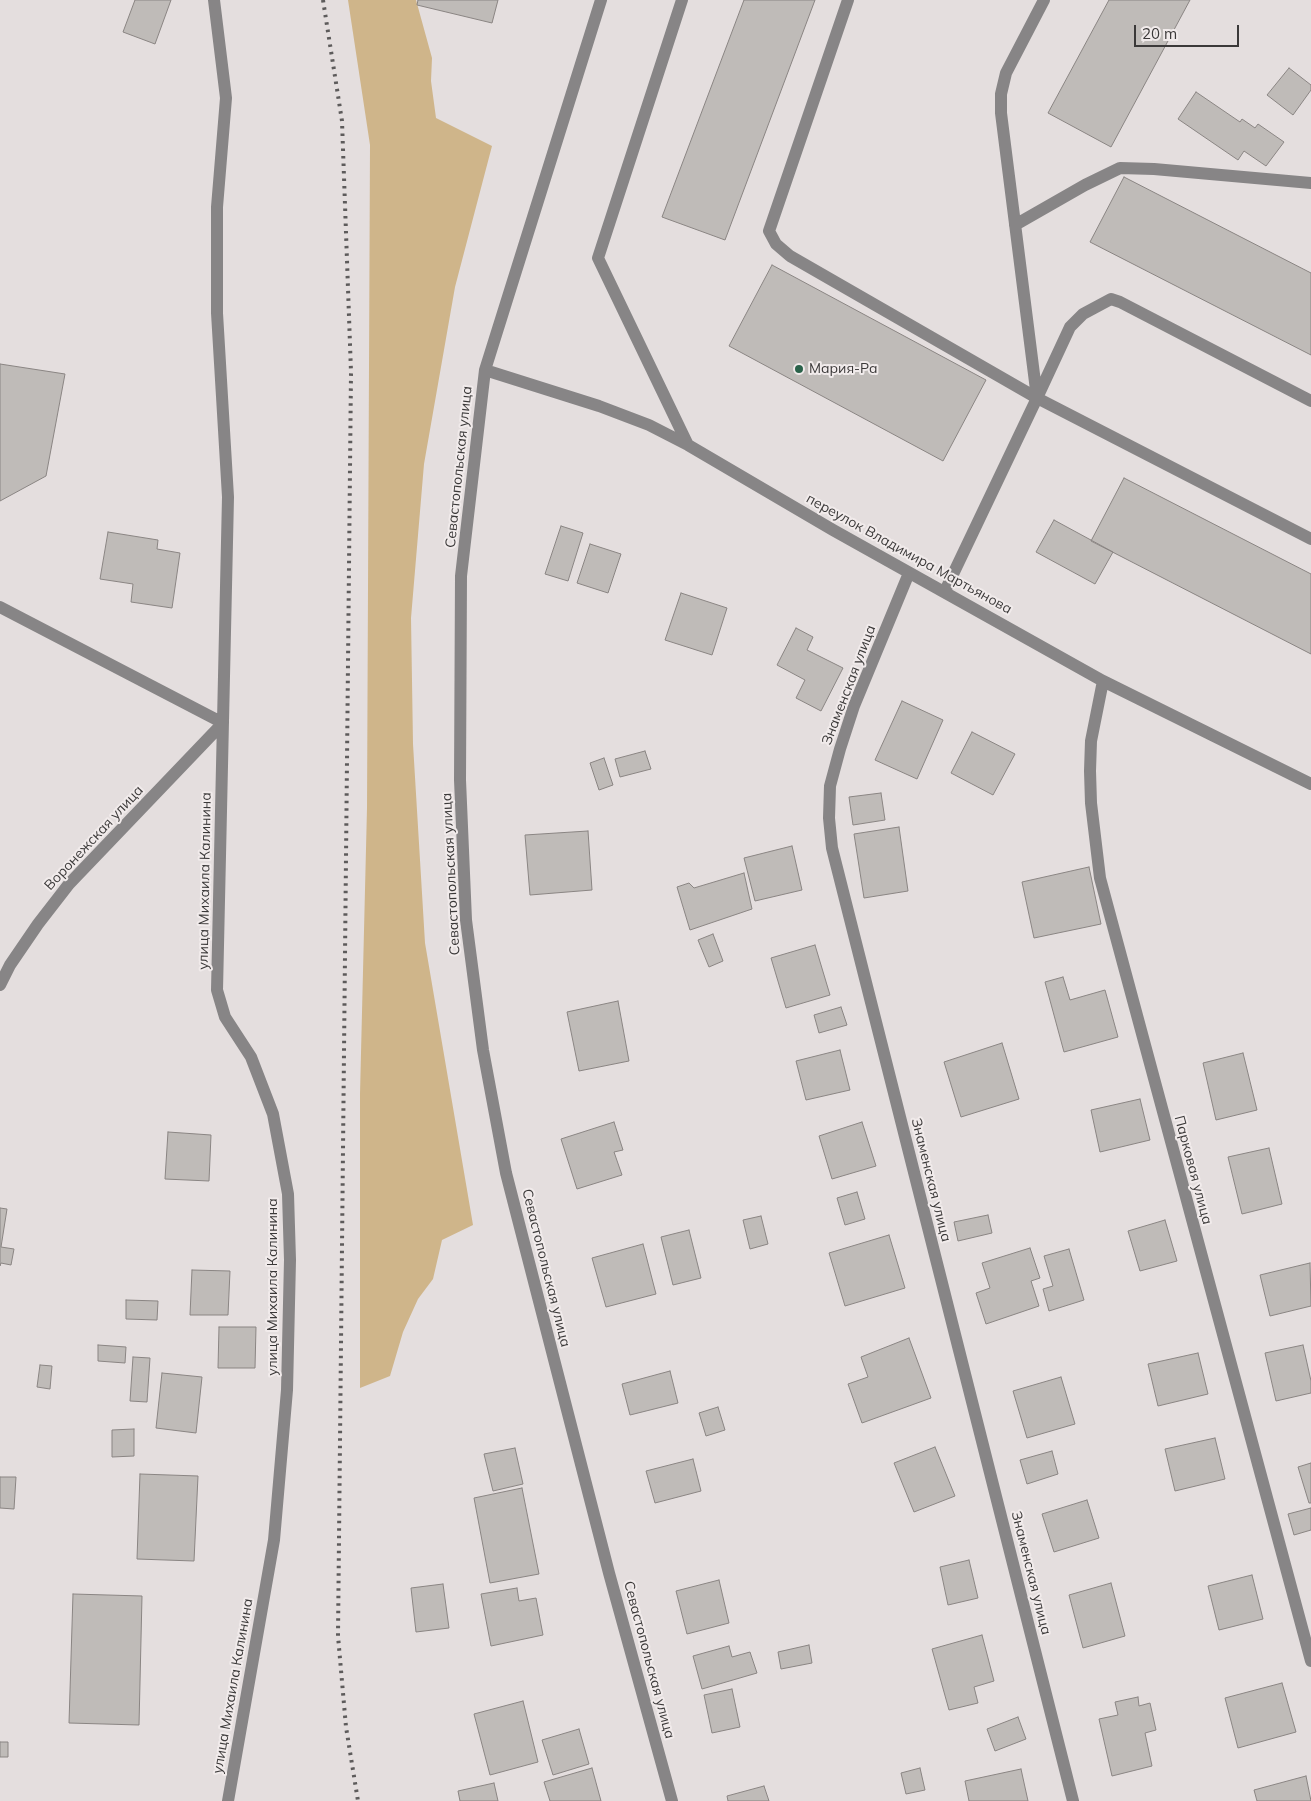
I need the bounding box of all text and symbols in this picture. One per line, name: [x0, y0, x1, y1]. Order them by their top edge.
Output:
scale bar: [1136, 15, 1241, 47]
text: 20 m: [1142, 24, 1177, 43]
place label: Мария-Ра: [809, 361, 878, 377]
marker: Мария-Ра: [793, 363, 805, 375]
street label: Севастопольская улица: [442, 385, 476, 549]
street label: переулок Владимира Мартьянова: [803, 490, 1015, 618]
street label: Знаменская улица: [818, 623, 880, 747]
street label: Воронежская улица: [41, 782, 147, 894]
street label: улица Михаила Калинина: [195, 792, 215, 970]
street label: Севастопольская улица: [438, 792, 464, 956]
street label: Парковая улица: [1170, 1114, 1216, 1226]
street label: Знаменская улица: [908, 1116, 954, 1244]
street label: Севастопольская улица: [518, 1187, 574, 1349]
street label: улица Михаила Калинина: [265, 1198, 281, 1376]
street label: Знаменская улица: [1008, 1509, 1054, 1637]
street label: Севастопольская улица: [620, 1579, 678, 1741]
street label: улица Михаила Калинина: [209, 1597, 257, 1775]

